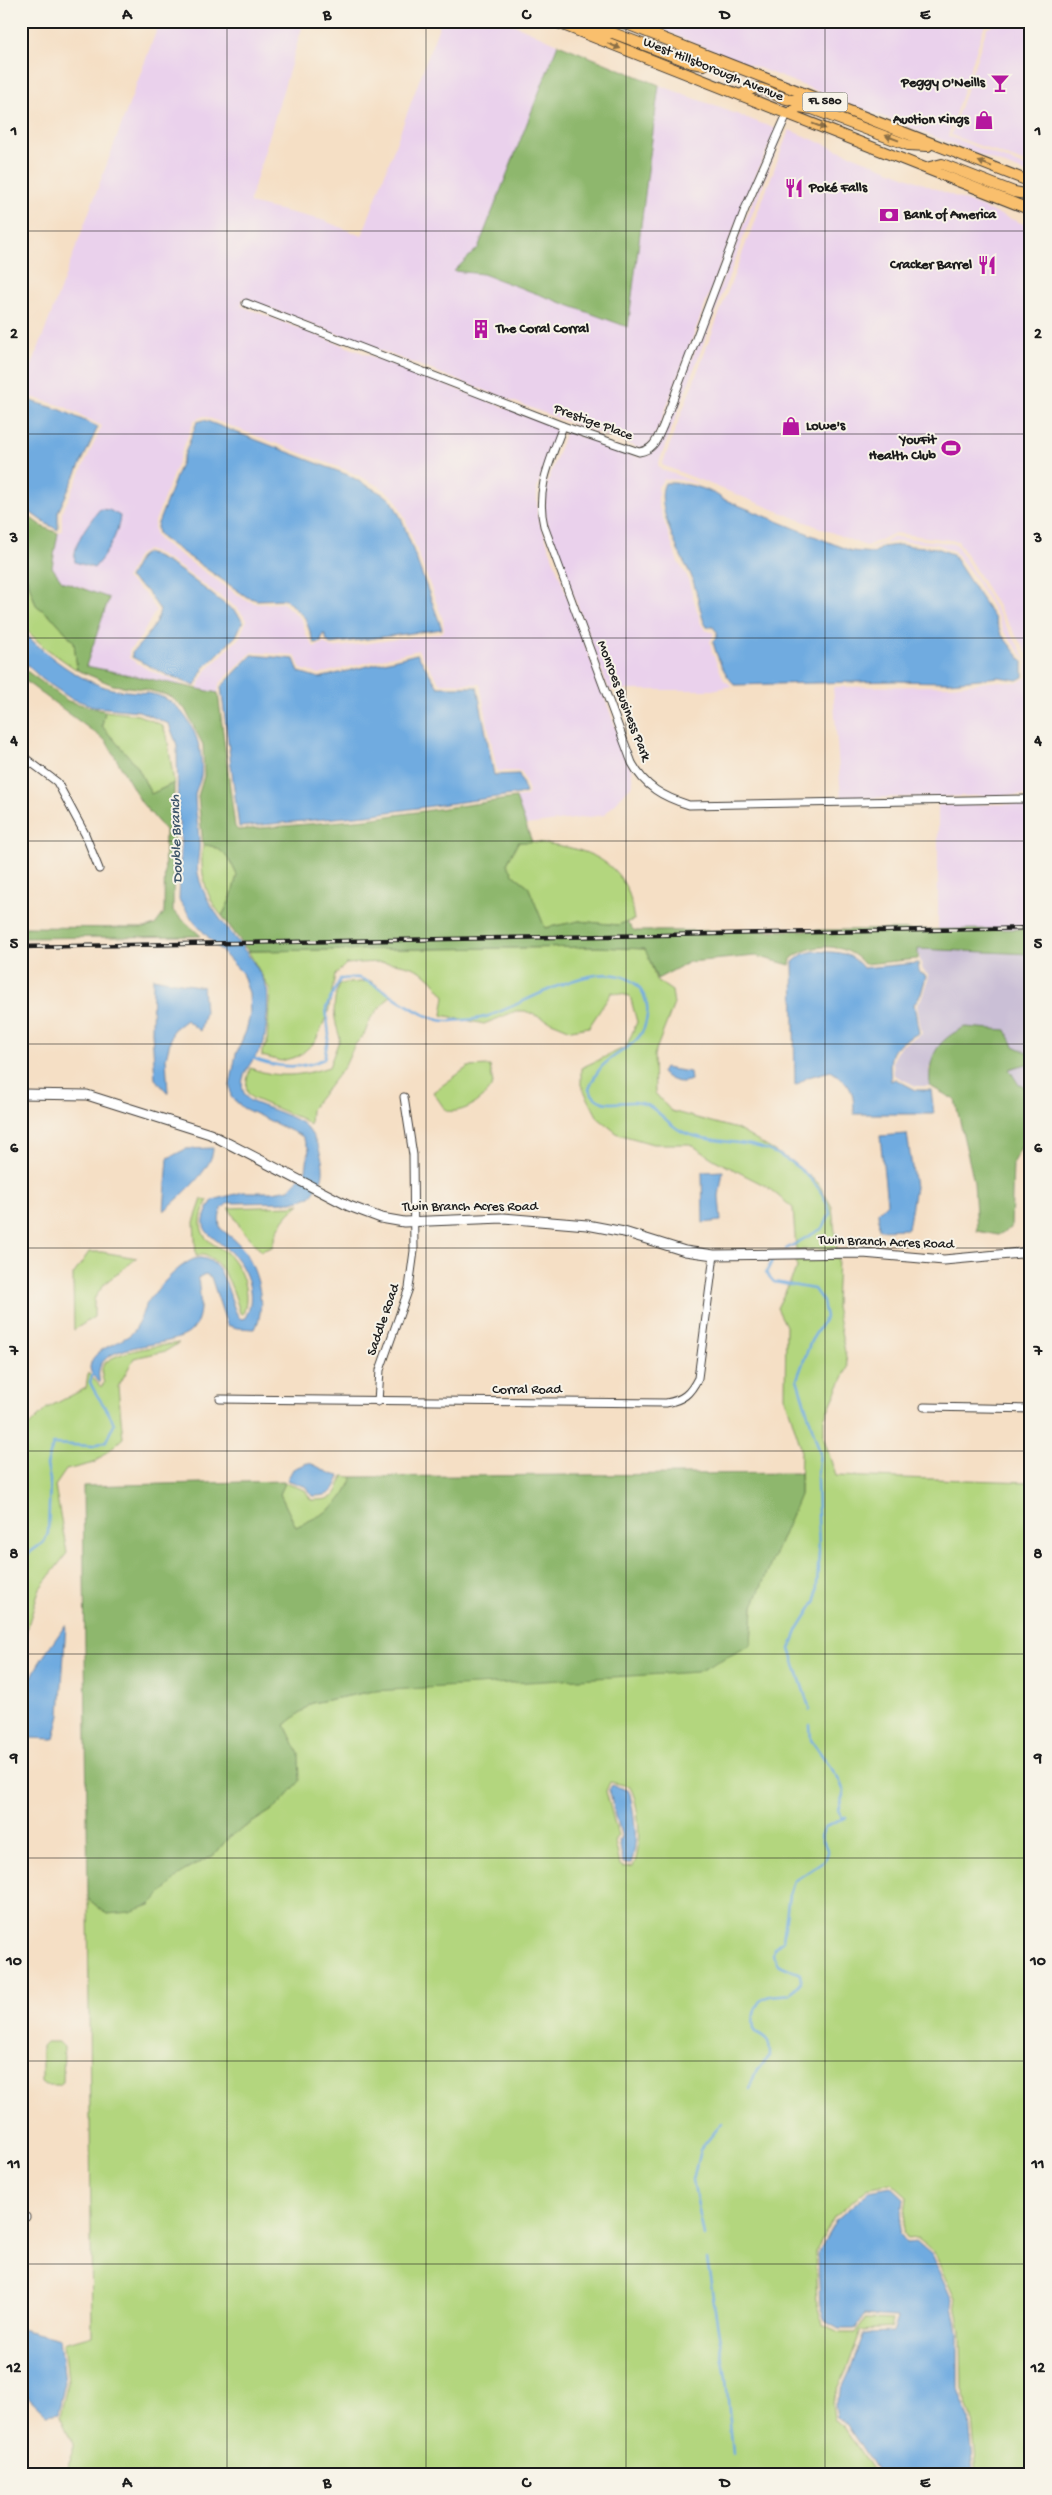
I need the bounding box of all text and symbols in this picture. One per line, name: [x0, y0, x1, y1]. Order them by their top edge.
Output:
text: A: [121, 7, 133, 26]
text: B: [322, 7, 332, 26]
text: C: [521, 7, 532, 26]
text: D: [718, 7, 731, 26]
text: E: [920, 7, 931, 26]
street label: West Hillsborough Avenue: [640, 34, 786, 106]
one-way arrow: [607, 42, 622, 50]
bar icon: Peggy O'Neills: [989, 72, 1011, 94]
place label: Peggy O'Neills: [900, 75, 986, 92]
road number: FL 580: [802, 92, 848, 111]
shop icon: Auction Kings: [973, 109, 995, 131]
place label: Auction Kings: [892, 112, 970, 129]
one-way arrow: [812, 122, 827, 130]
text: 1: [10, 123, 17, 142]
text: 1: [1034, 123, 1041, 142]
one-way arrow: [885, 134, 899, 142]
one-way arrow: [977, 160, 992, 168]
restaurant icon: Poké Falls: [783, 177, 805, 199]
place label: Poké Falls: [808, 180, 868, 197]
bank icon: Bank of America: [878, 204, 900, 226]
place label: Bank of America: [903, 207, 997, 224]
restaurant icon: Cracker Barrel: [976, 254, 998, 276]
place label: Cracker Barrel: [889, 257, 972, 274]
building icon: The Coral Corral: [470, 318, 492, 340]
place label: The Coral Corral: [495, 321, 589, 338]
text: 2: [10, 326, 18, 345]
text: 2: [1034, 326, 1042, 345]
street label: Prestige Place: [550, 400, 636, 445]
shop icon: Lowe's: [780, 415, 802, 437]
place label: Lowe's: [806, 418, 846, 435]
place label: YouFit Health Club: [869, 432, 937, 465]
sports icon: YouFit Health Club: [940, 437, 962, 459]
text: 3: [9, 530, 18, 549]
text: 3: [1033, 530, 1042, 549]
street label: Monroes Business Park: [592, 638, 654, 765]
text: 4: [9, 733, 18, 752]
text: 4: [1033, 733, 1042, 752]
water label: Double Branch: [166, 793, 188, 884]
text: 5: [10, 936, 19, 955]
text: 5: [1034, 936, 1043, 955]
text: 6: [10, 1140, 19, 1159]
text: 6: [1034, 1140, 1043, 1159]
street label: Twin Branch Acres Road: [401, 1199, 540, 1216]
street label: Twin Branch Acres Road: [817, 1232, 956, 1254]
street label: Saddle Road: [364, 1280, 405, 1358]
text: 7: [9, 1343, 19, 1362]
text: 7: [1033, 1343, 1043, 1362]
street label: Corral Road: [492, 1382, 564, 1399]
text: 8: [10, 1546, 19, 1565]
text: 8: [1034, 1546, 1043, 1565]
text: 9: [9, 1750, 18, 1769]
text: 9: [1033, 1750, 1042, 1769]
text: 10: [5, 1953, 22, 1972]
text: 10: [1029, 1953, 1046, 1972]
text: 11: [7, 2156, 20, 2175]
text: 11: [1031, 2156, 1044, 2175]
text: 12: [6, 2360, 21, 2379]
text: 12: [1030, 2360, 1045, 2379]
text: A: [121, 2475, 133, 2494]
text: B: [322, 2475, 332, 2494]
text: C: [521, 2475, 532, 2494]
text: D: [718, 2475, 731, 2494]
text: E: [920, 2475, 931, 2494]

